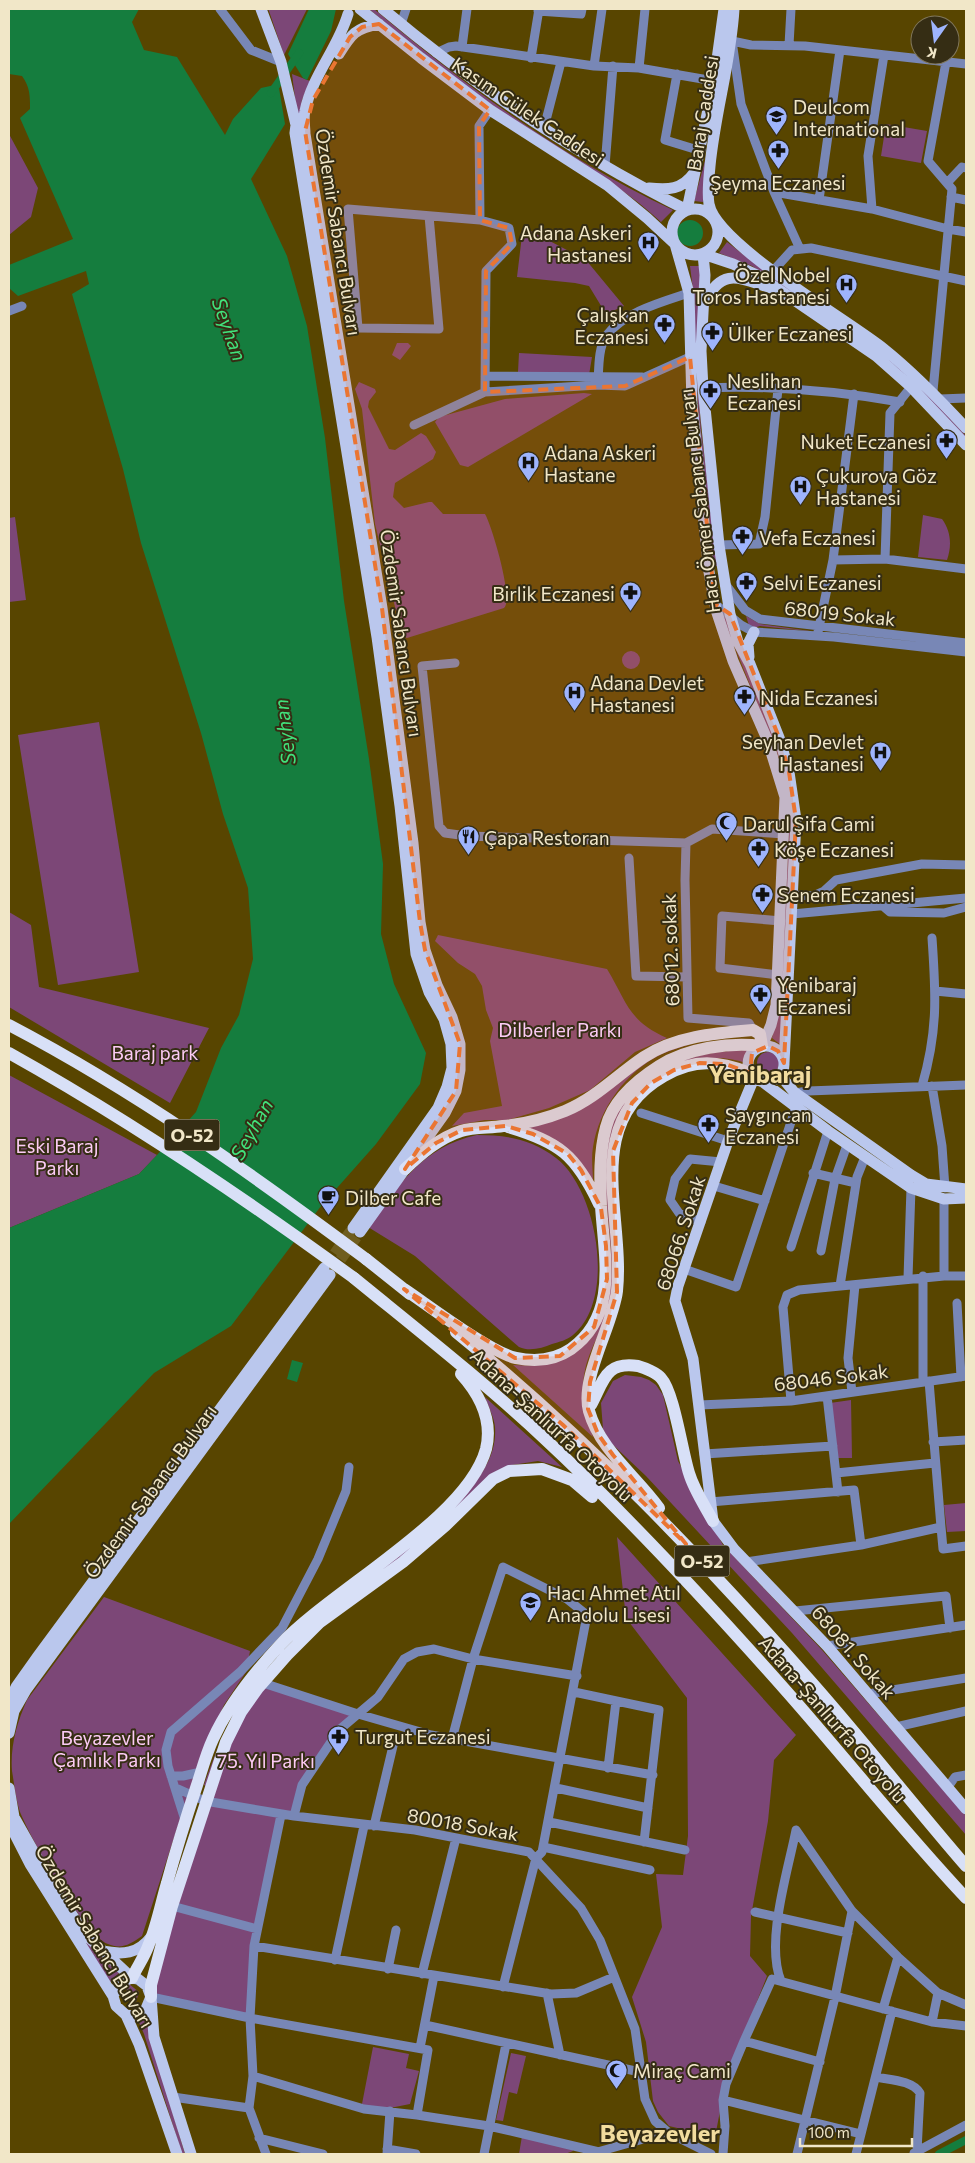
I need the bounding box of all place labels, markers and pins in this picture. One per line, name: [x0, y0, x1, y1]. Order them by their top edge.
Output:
place label: Deulcom International: [793, 95, 905, 140]
school or university icon: Deulcom International: [765, 105, 789, 136]
pharmacy icon: Şeyma Eczanesi: [766, 139, 790, 170]
place label: Şeyma Eczanesi: [710, 171, 846, 194]
place label: Adana Askeri Hastanesi: [520, 221, 632, 266]
hospital icon: Adana Askeri Hastanesi: [636, 231, 660, 262]
place label: Özel Nobel Toros Hastanesi: [692, 263, 830, 308]
hospital icon: Özel Nobel Toros Hastanesi: [834, 273, 858, 304]
place label: Çalışkan Eczanesi: [575, 303, 649, 348]
pharmacy icon: Çalışkan Eczanesi: [653, 313, 677, 344]
pharmacy icon: Ülker Eczanesi: [700, 321, 724, 352]
place label: Ülker Eczanesi: [728, 322, 852, 345]
place label: Neslihan Eczanesi: [727, 369, 802, 414]
pharmacy icon: Neslihan Eczanesi: [699, 379, 723, 410]
pharmacy icon: Nuket Eczanesi: [935, 429, 959, 460]
place label: Nuket Eczanesi: [800, 430, 931, 453]
place label: Adana Askeri Hastane: [544, 441, 656, 486]
hospital icon: Adana Askeri Hastane: [516, 451, 540, 482]
place label: Çukurova Göz Hastanesi: [816, 464, 937, 509]
hospital icon: Çukurova Göz Hastanesi: [788, 474, 812, 505]
pharmacy icon: Vefa Eczanesi: [731, 525, 755, 556]
place label: Vefa Eczanesi: [759, 526, 876, 549]
pharmacy icon: Selvi Eczanesi: [735, 570, 759, 601]
place label: Selvi Eczanesi: [763, 571, 882, 594]
pharmacy icon: Birlik Eczanesi: [619, 581, 643, 612]
place label: Birlik Eczanesi: [492, 582, 615, 605]
place label: Adana Devlet Hastanesi: [590, 671, 704, 716]
hospital icon: Adana Devlet Hastanesi: [562, 681, 586, 712]
pharmacy icon: Nida Eczanesi: [732, 685, 756, 716]
place label: Nida Eczanesi: [760, 686, 878, 709]
place label: Seyhan Devlet Hastanesi: [742, 730, 864, 775]
hospital icon: Seyhan Devlet Hastanesi: [868, 740, 892, 771]
mosque icon: Darul Şifa Cami: [715, 811, 739, 842]
place label: Darul Şifa Cami: [743, 812, 875, 835]
restaurant icon: Çapa Restoran: [456, 825, 480, 856]
place label: Çapa Restoran: [484, 826, 610, 849]
pharmacy icon: Köşe Eczanesi: [746, 837, 770, 868]
place label: Köşe Eczanesi: [774, 838, 894, 861]
pharmacy icon: Senem Eczanesi: [750, 882, 774, 913]
place label: Senem Eczanesi: [778, 883, 915, 906]
place label: Yenibaraj Eczanesi: [777, 973, 857, 1018]
pharmacy icon: Yenibaraj Eczanesi: [749, 983, 773, 1014]
place label: Saygıncan Eczanesi: [725, 1103, 812, 1148]
pharmacy icon: Saygıncan Eczanesi: [697, 1113, 721, 1144]
cafe icon: Dilber Cafe: [317, 1185, 341, 1216]
place label: Dilber Cafe: [345, 1186, 441, 1209]
place label: Hacı Ahmet Atıl Anadolu Lisesi: [547, 1581, 681, 1626]
school or university icon: Hacı Ahmet Atıl Anadolu Lisesi: [519, 1591, 543, 1622]
pharmacy icon: Turgut Eczanesi: [327, 1724, 351, 1755]
place label: Turgut Eczanesi: [355, 1725, 491, 1748]
mosque icon: Miraç Cami: [605, 2058, 629, 2089]
place label: Miraç Cami: [633, 2059, 731, 2082]

